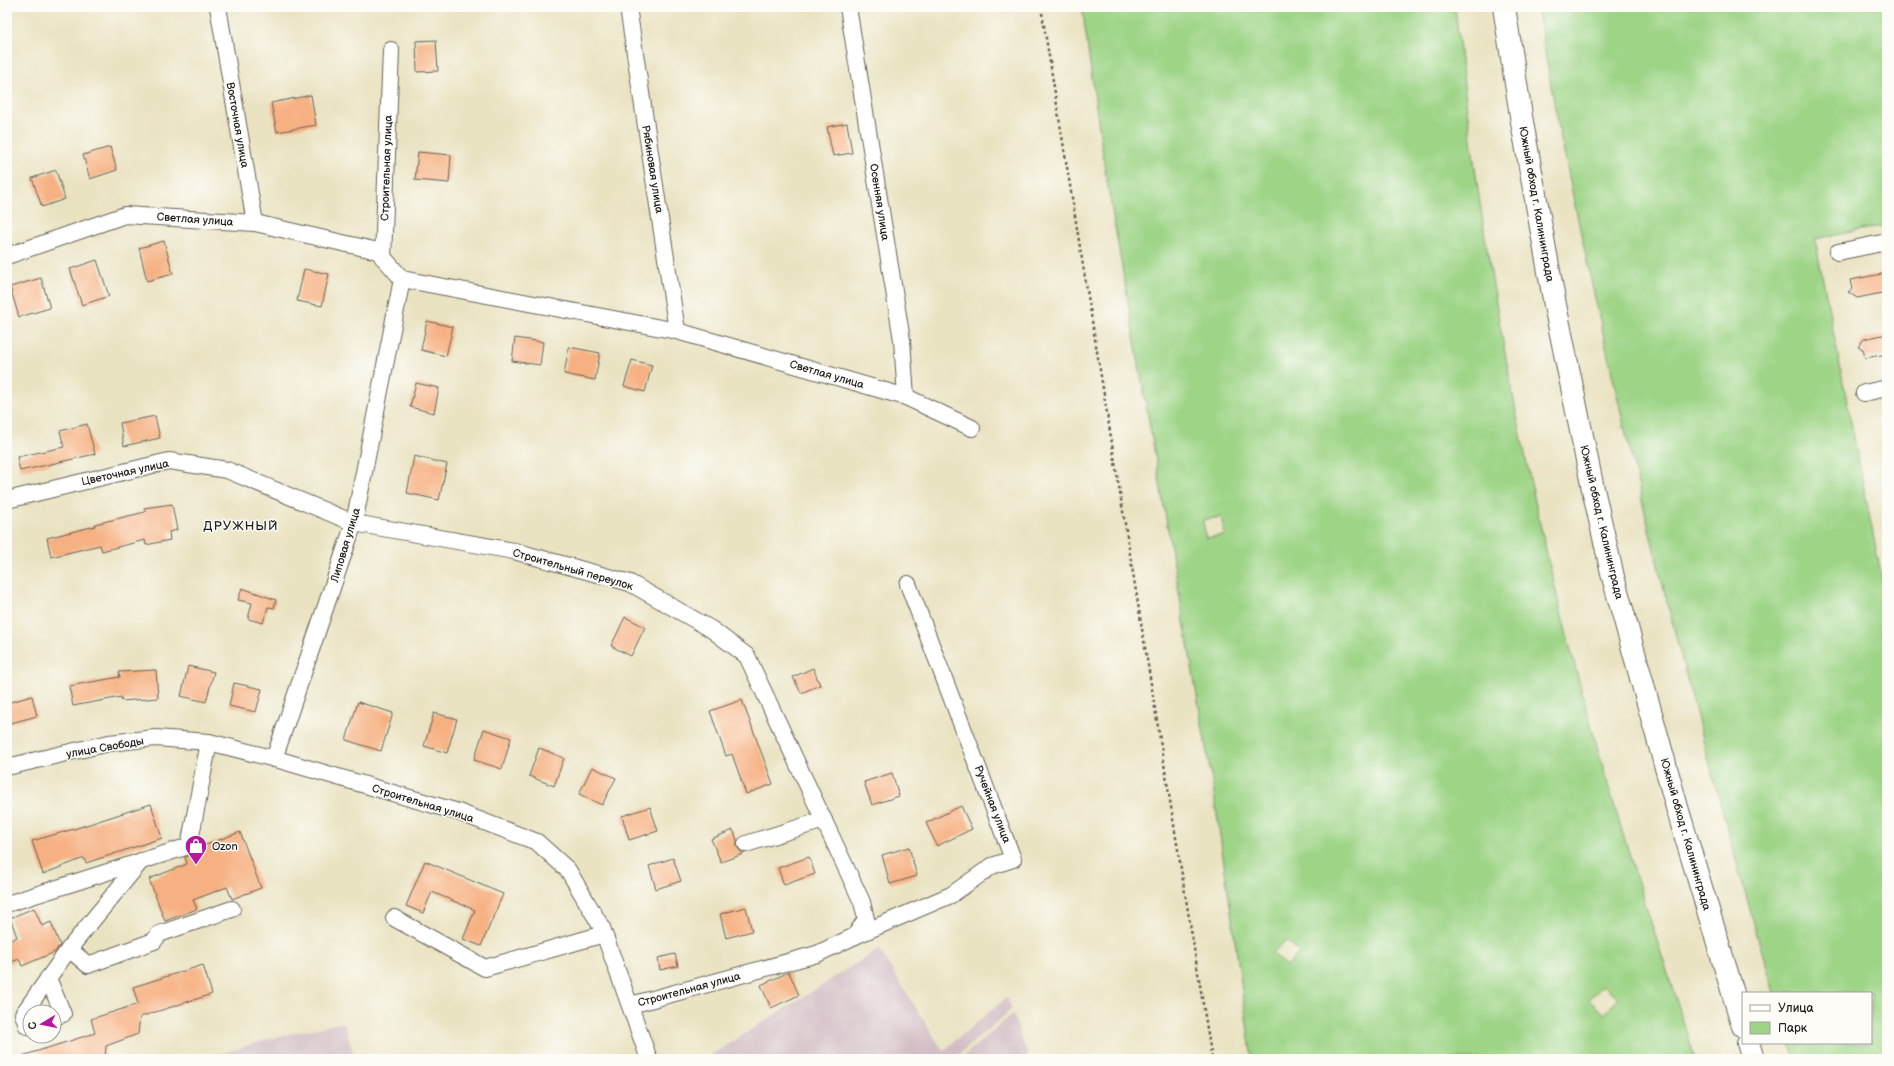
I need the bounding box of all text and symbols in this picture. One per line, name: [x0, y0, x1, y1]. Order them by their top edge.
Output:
street label: Восточная улица: [224, 81, 252, 169]
street label: Строительная улица: [378, 114, 395, 221]
street label: Рябиновая улица: [639, 124, 666, 215]
street label: Южный обход г. Калининграда: [1516, 125, 1557, 283]
street label: Осенняя улица: [867, 163, 892, 242]
street label: Светлая улица: [156, 210, 234, 229]
street label: Светлая улица: [788, 358, 866, 391]
street label: Южный обход г. Калининграда: [1577, 444, 1626, 601]
street label: Цветочная улица: [80, 457, 170, 488]
street label: Липовая улица: [328, 506, 363, 585]
district label: ДРУЖНЫЙ: [203, 518, 279, 534]
street label: Строительный переулок: [511, 546, 635, 593]
street label: улица Свободы: [65, 734, 145, 761]
street label: Южный обход г. Калининграда: [1658, 757, 1714, 912]
street label: Ручейная улица: [972, 763, 1014, 845]
street label: Строительная улица: [370, 782, 476, 825]
shop icon: Ozon: [183, 833, 209, 866]
place label: Ozon: [212, 840, 238, 853]
street label: Строительная улица: [636, 969, 742, 1009]
legend: [1742, 992, 1872, 1044]
text: Улица: [1778, 1001, 1814, 1016]
north arrow: [22, 1004, 62, 1044]
text: С: [26, 1020, 40, 1031]
text: Парк: [1778, 1021, 1808, 1036]

